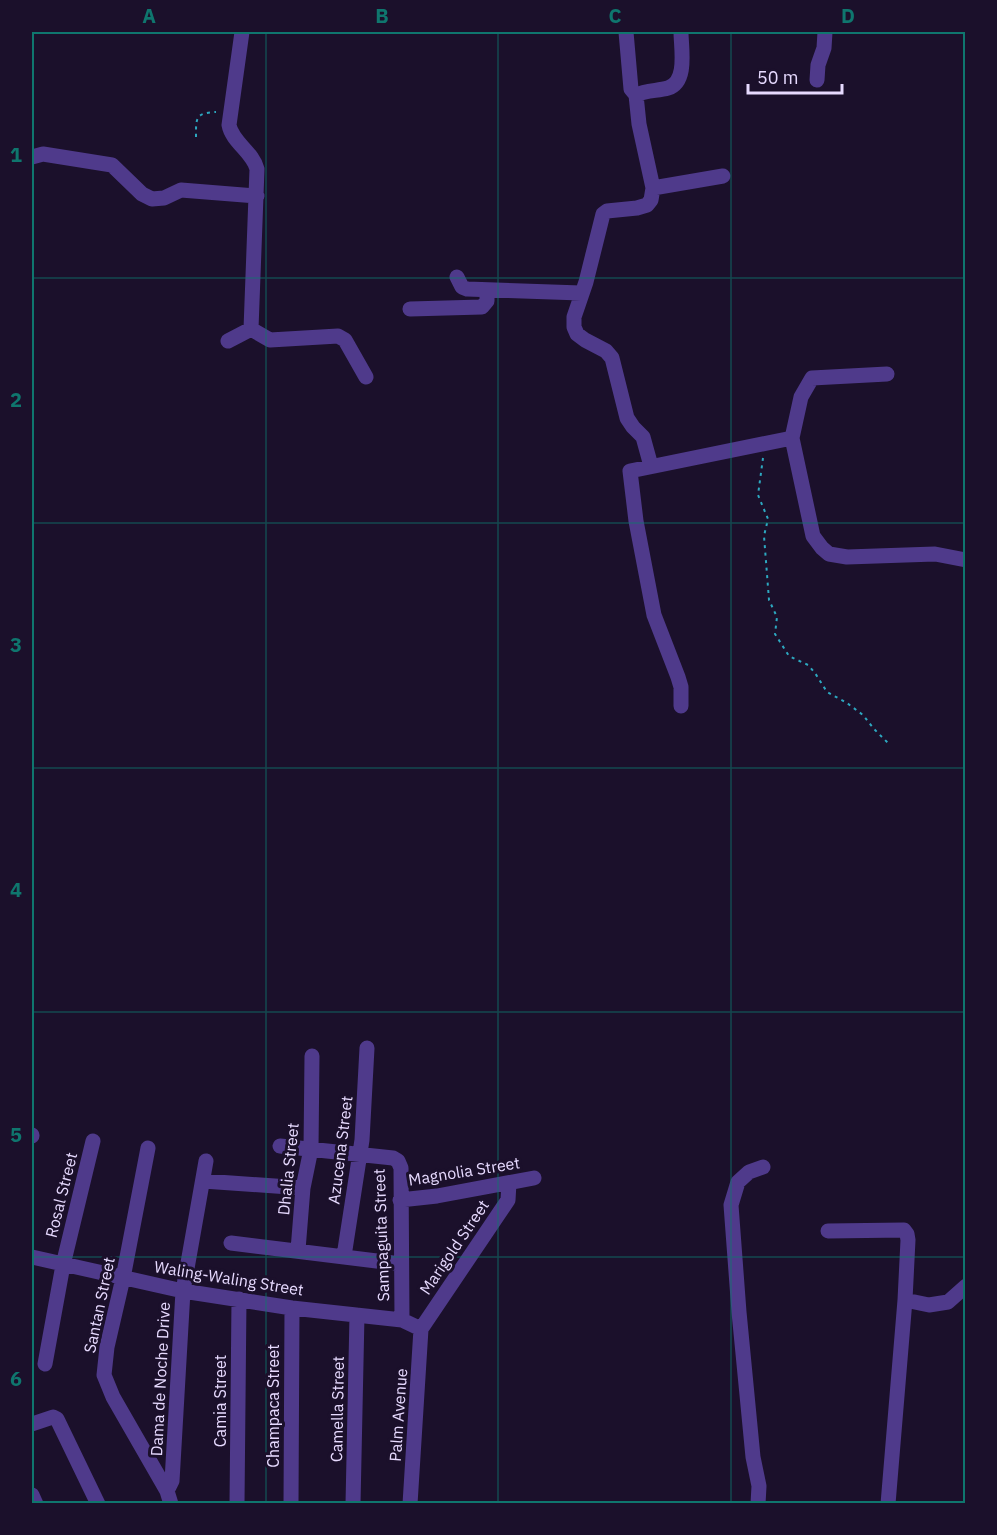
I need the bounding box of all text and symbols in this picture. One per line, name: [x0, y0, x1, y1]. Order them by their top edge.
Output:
text: A: [142, 2, 156, 29]
text: B: [375, 2, 389, 29]
text: C: [608, 2, 622, 29]
text: D: [841, 2, 855, 29]
scale bar: [748, 57, 842, 95]
text: 50 m: [757, 66, 799, 89]
text: 1: [10, 141, 22, 168]
text: 2: [10, 386, 22, 413]
text: 3: [10, 631, 22, 658]
text: 4: [10, 876, 22, 903]
street label: Azucena Street: [323, 1095, 357, 1205]
text: 5: [10, 1121, 22, 1148]
street label: Dhalia Street: [273, 1122, 303, 1216]
street label: Rosal Street: [41, 1150, 81, 1240]
street label: Magnolia Street: [407, 1152, 521, 1190]
street label: Sampaguita Street: [369, 1168, 393, 1302]
street label: Marigold Street: [415, 1196, 493, 1298]
street label: Santan Street: [79, 1255, 119, 1355]
street label: Waling-Waling Street: [153, 1256, 305, 1300]
street label: Dama de Noche Drive: [146, 1301, 174, 1457]
street label: Champaca Street: [263, 1344, 283, 1468]
street label: Camia Street: [210, 1355, 230, 1447]
street label: Camella Street: [326, 1356, 348, 1462]
text: 6: [10, 1365, 22, 1392]
street label: Palm Avenue: [385, 1367, 411, 1462]

